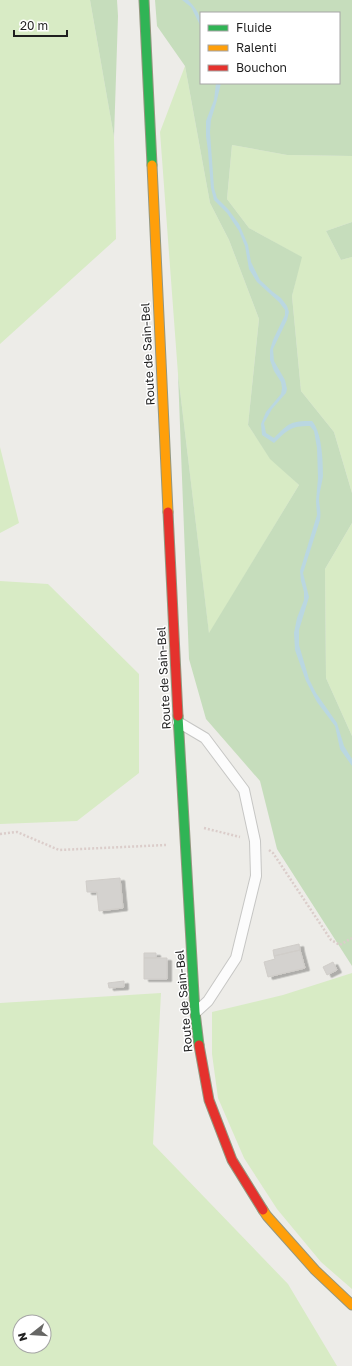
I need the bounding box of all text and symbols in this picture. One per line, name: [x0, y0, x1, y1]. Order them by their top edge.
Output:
scale bar: [14, 12, 67, 38]
legend: [200, 12, 340, 84]
text: 20 m: [20, 18, 48, 33]
text: Fluide: [236, 20, 272, 35]
text: Ralenti: [236, 40, 277, 55]
text: Bouchon: [236, 60, 287, 75]
street label: Route de Sain-Bel: [137, 302, 158, 406]
street label: Route de Sain-Bel: [153, 626, 174, 730]
street label: Route de Sain-Bel: [172, 949, 195, 1053]
north arrow: [12, 1314, 52, 1354]
text: N: [15, 1331, 29, 1343]

